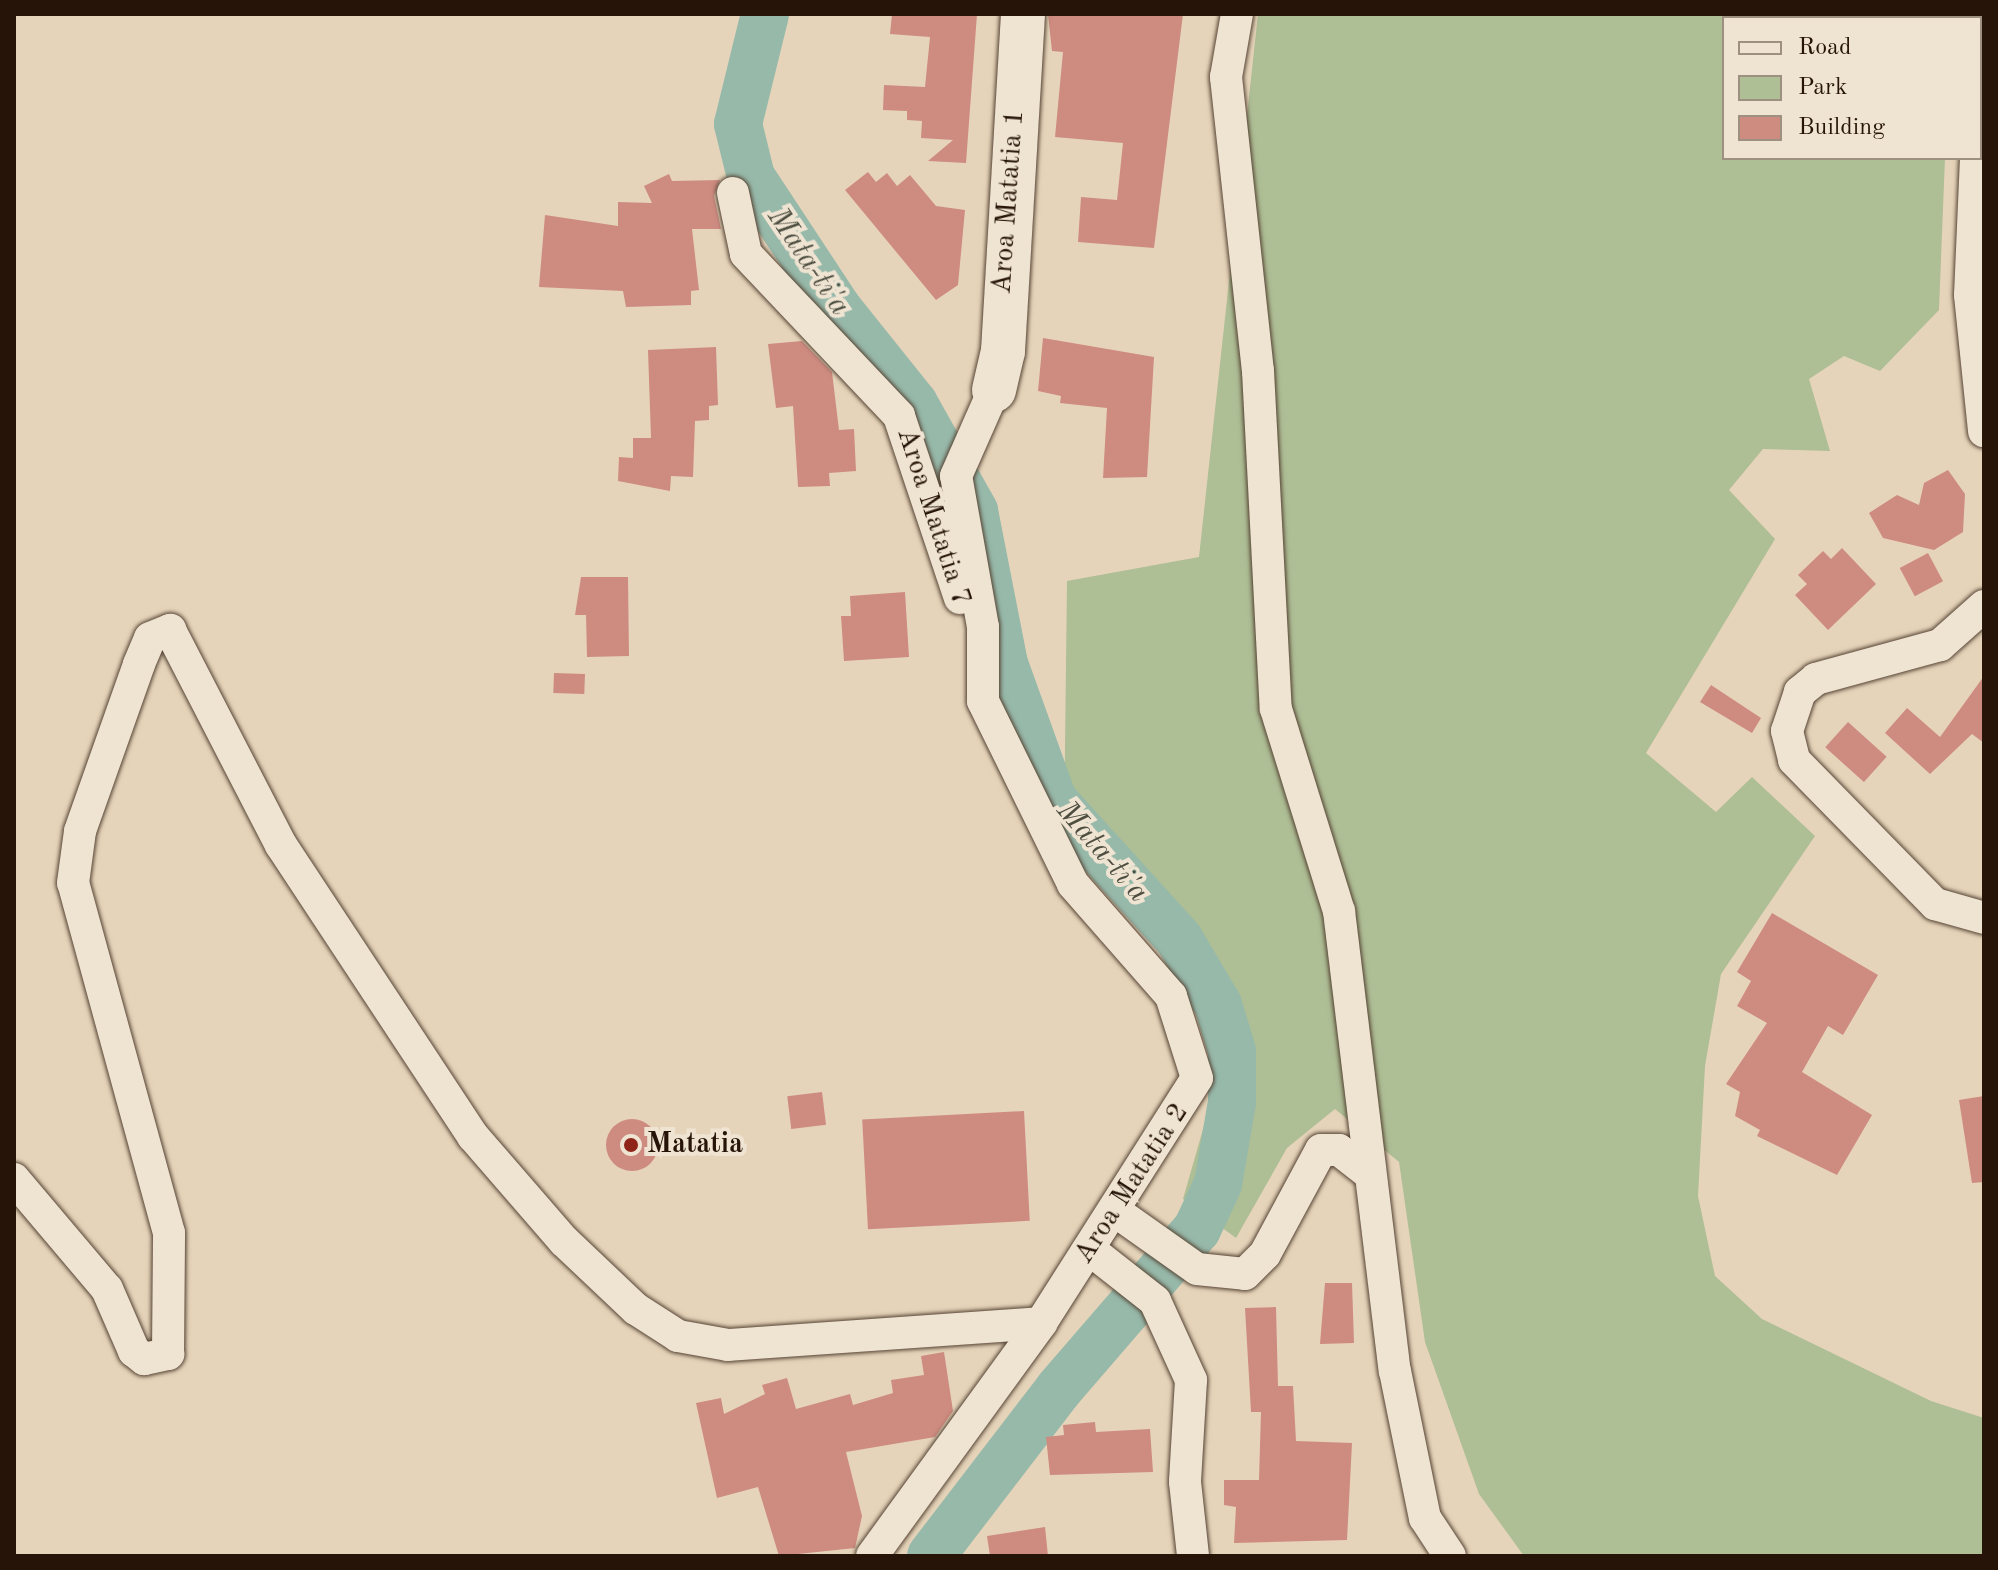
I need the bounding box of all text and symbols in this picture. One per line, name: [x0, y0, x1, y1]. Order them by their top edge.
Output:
legend: [1722, 16, 1982, 160]
text: Road: [1798, 36, 1851, 60]
text: Park: [1798, 76, 1847, 100]
street label: Aroa Matatia 1: [986, 109, 1032, 295]
text: Building: [1798, 116, 1885, 140]
water label: Mata-ti'a: [759, 201, 857, 323]
street label: Aroa Matatia 7: [888, 424, 978, 610]
water label: Mata-ti'a: [1048, 794, 1156, 910]
street label: Aroa Matatia 2: [1068, 1097, 1196, 1271]
place label: Matatia: [647, 1128, 743, 1162]
marker: Matatia: [622, 1136, 640, 1154]

